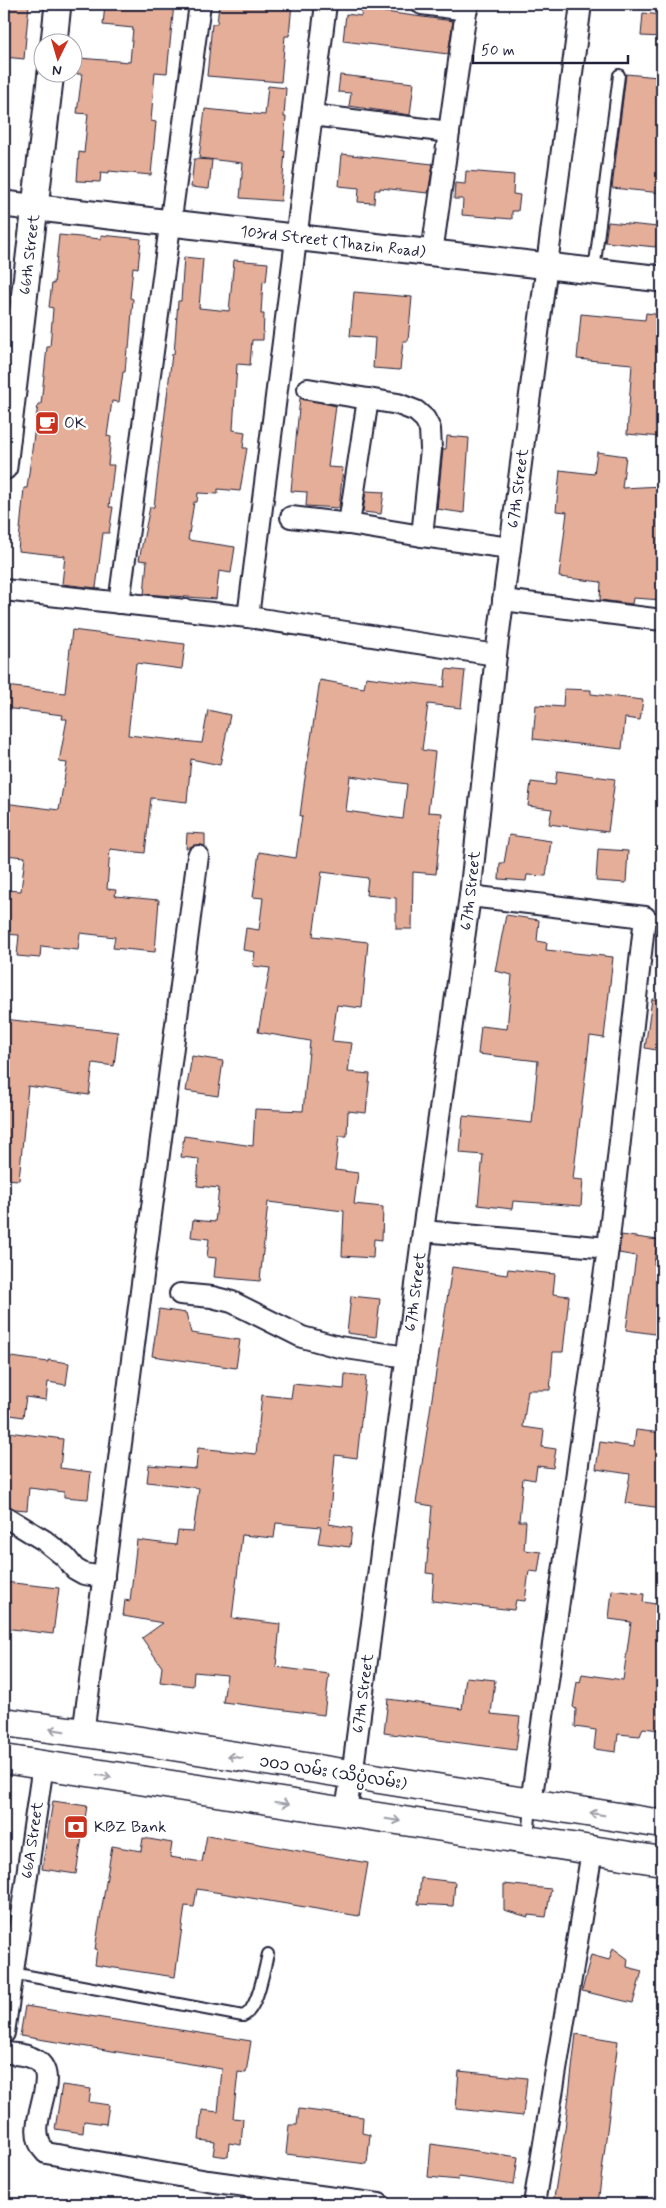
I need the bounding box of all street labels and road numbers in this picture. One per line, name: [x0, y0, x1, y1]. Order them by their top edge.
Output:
street label: 66th Street: [14, 213, 45, 296]
street label: 103rd Street (Thazin Road): [239, 221, 427, 262]
street label: 67th Street: [502, 447, 533, 529]
street label: 67th Street: [455, 849, 485, 932]
street label: 67th Street: [400, 1250, 431, 1333]
street label: 67th Street: [347, 1652, 378, 1734]
street label: ၁၀၁ လမ်း (သိပ္ပံလမ်း): [257, 1749, 409, 1797]
street label: 66A Street: [16, 1800, 48, 1880]

